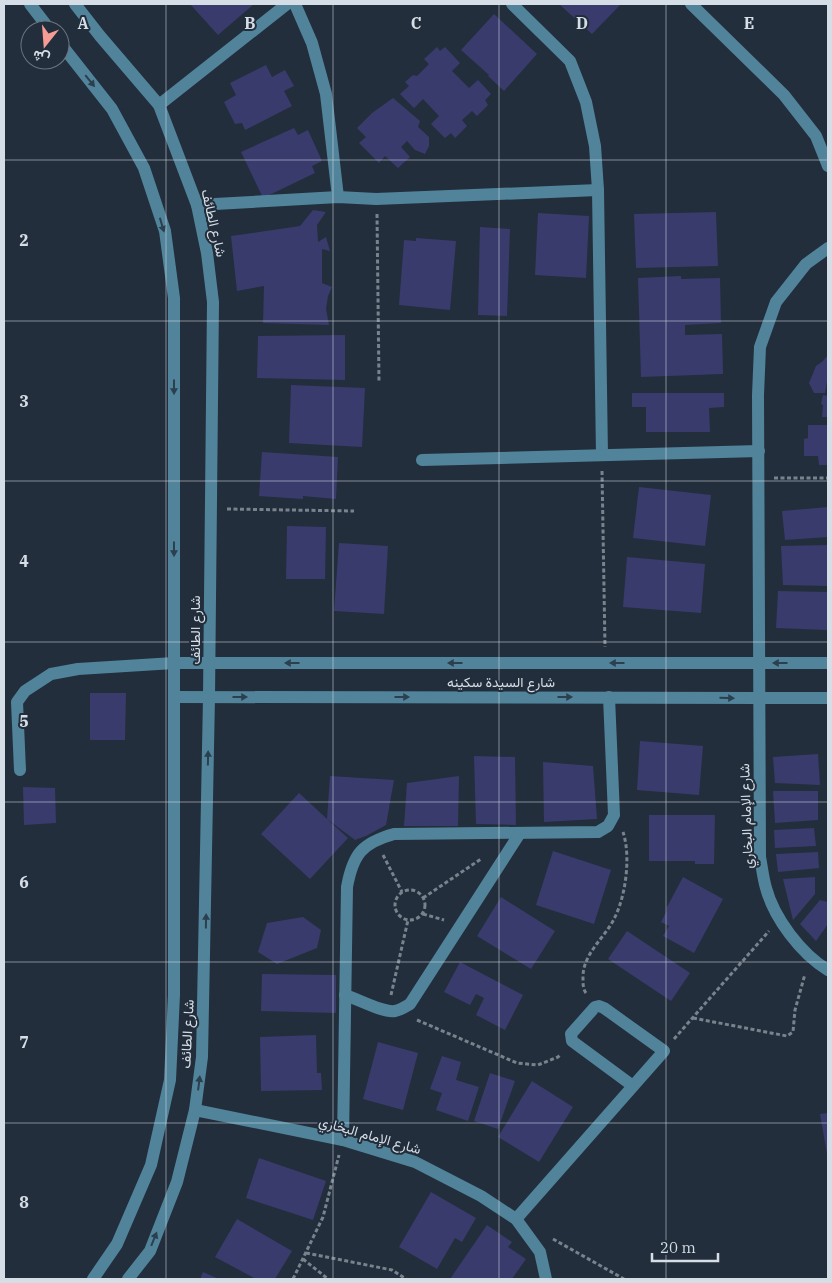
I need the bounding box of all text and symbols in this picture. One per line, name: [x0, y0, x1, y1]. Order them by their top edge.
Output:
text: A: [77, 13, 89, 33]
text: B: [244, 13, 256, 33]
text: C: [411, 13, 421, 33]
text: D: [576, 13, 588, 33]
text: E: [744, 13, 754, 33]
north arrow: [20, 20, 70, 70]
text: ش: [30, 46, 52, 68]
one-way arrow: [85, 74, 96, 87]
street label: شارع الطائف: [196, 187, 231, 259]
one-way arrow: [159, 218, 167, 233]
text: 2: [19, 230, 29, 250]
one-way arrow: [170, 379, 178, 395]
text: 3: [19, 391, 29, 411]
one-way arrow: [170, 541, 178, 557]
text: 4: [19, 551, 29, 571]
street label: شارع الطائف: [186, 595, 206, 665]
one-way arrow: [284, 659, 300, 667]
one-way arrow: [446, 659, 462, 667]
one-way arrow: [609, 659, 625, 667]
one-way arrow: [771, 659, 787, 667]
street label: شارع السيدة سكينه: [447, 673, 555, 693]
one-way arrow: [232, 693, 248, 701]
one-way arrow: [395, 693, 411, 701]
one-way arrow: [557, 693, 573, 701]
one-way arrow: [720, 694, 736, 702]
text: 5: [19, 711, 29, 731]
one-way arrow: [205, 750, 213, 766]
street label: شارع الإمام البخاري: [735, 763, 760, 869]
text: 6: [19, 872, 29, 892]
one-way arrow: [202, 913, 210, 929]
street label: شارع الطائف: [176, 999, 200, 1069]
text: 7: [19, 1032, 29, 1052]
one-way arrow: [195, 1075, 203, 1091]
street label: شارع الإمام البخاري: [316, 1112, 423, 1161]
text: 8: [19, 1192, 29, 1212]
scale bar: [652, 1230, 718, 1262]
one-way arrow: [151, 1232, 159, 1246]
text: 20 m: [660, 1238, 696, 1257]

